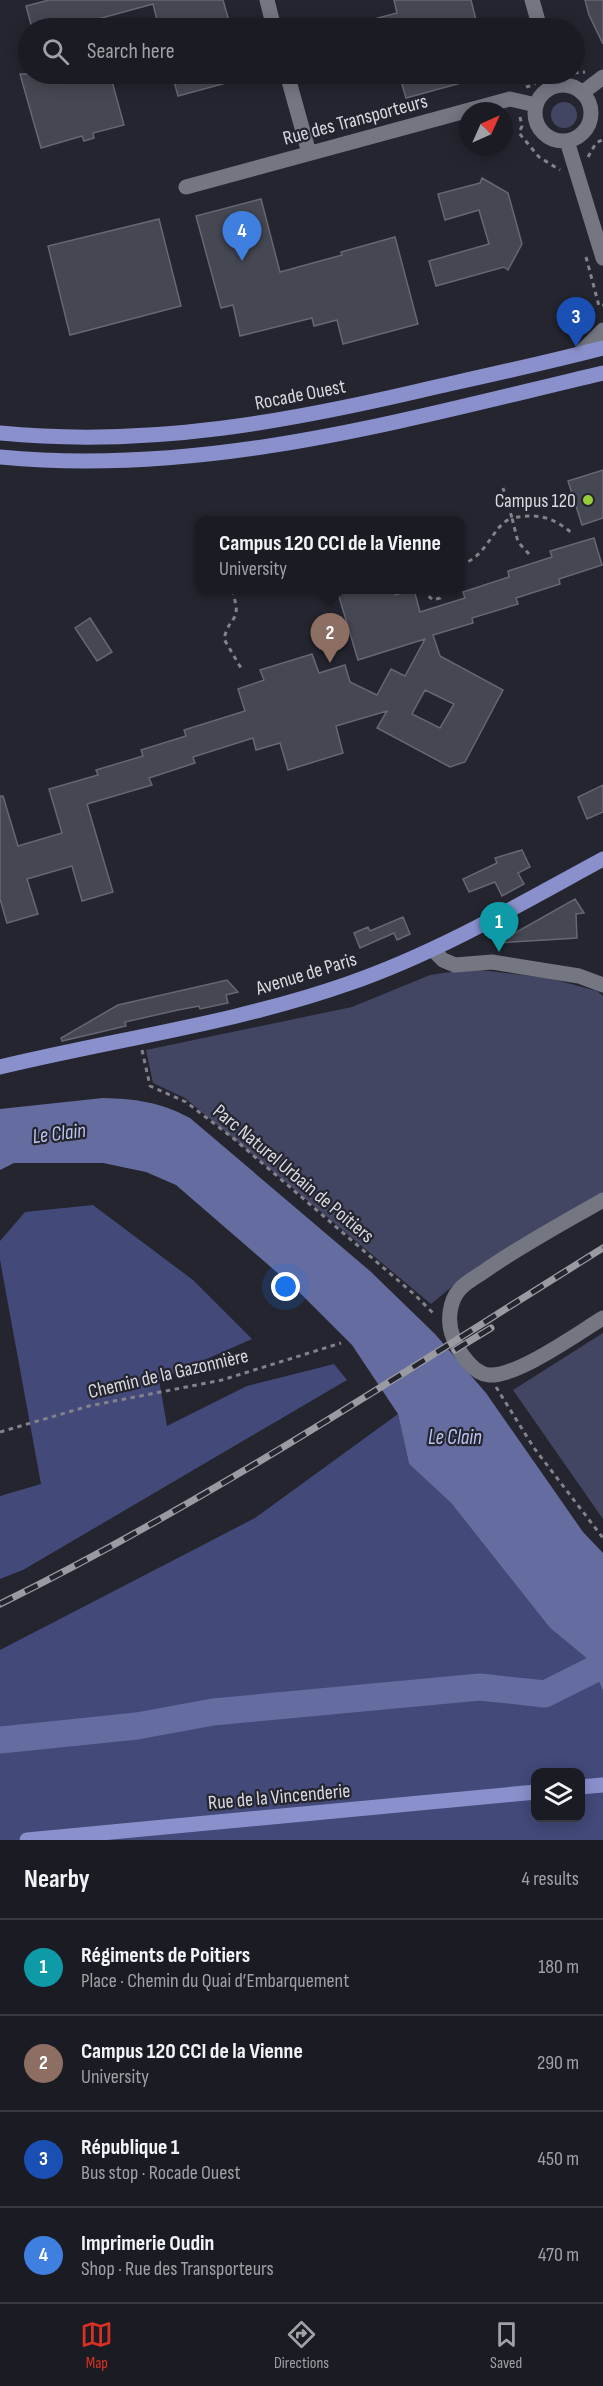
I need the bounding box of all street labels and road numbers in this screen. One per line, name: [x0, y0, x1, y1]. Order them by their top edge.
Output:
street label: Rue des Transporteurs: [280, 89, 430, 151]
street label: Rocade Ouest: [253, 374, 348, 416]
street label: Avenue de Paris: [252, 947, 360, 1001]
street label: Parc Naturel Urbain de Poitiers: [208, 1099, 379, 1248]
street label: Chemin de la Gazonnière: [86, 1344, 251, 1404]
street label: Rue de la Vincenderie: [207, 1779, 351, 1815]

